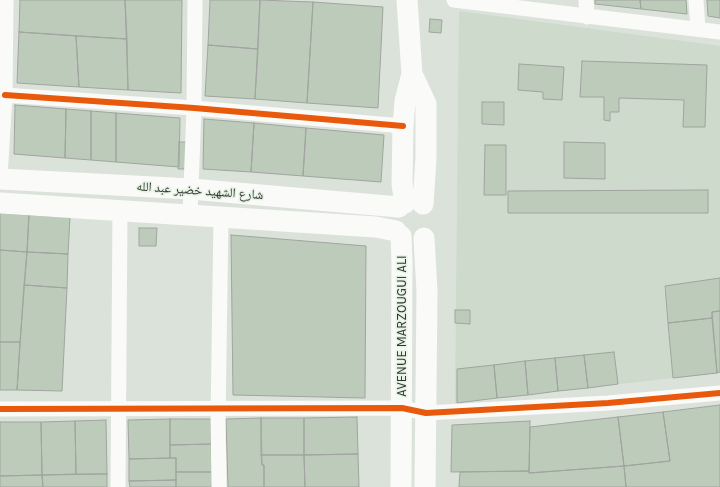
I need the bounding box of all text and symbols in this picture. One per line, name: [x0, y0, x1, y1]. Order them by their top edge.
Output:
street label: شارع الشهيد خضير عبد الله: [136, 179, 264, 203]
street label: AVENUE MARZOUGUI ALI: [394, 255, 410, 397]

